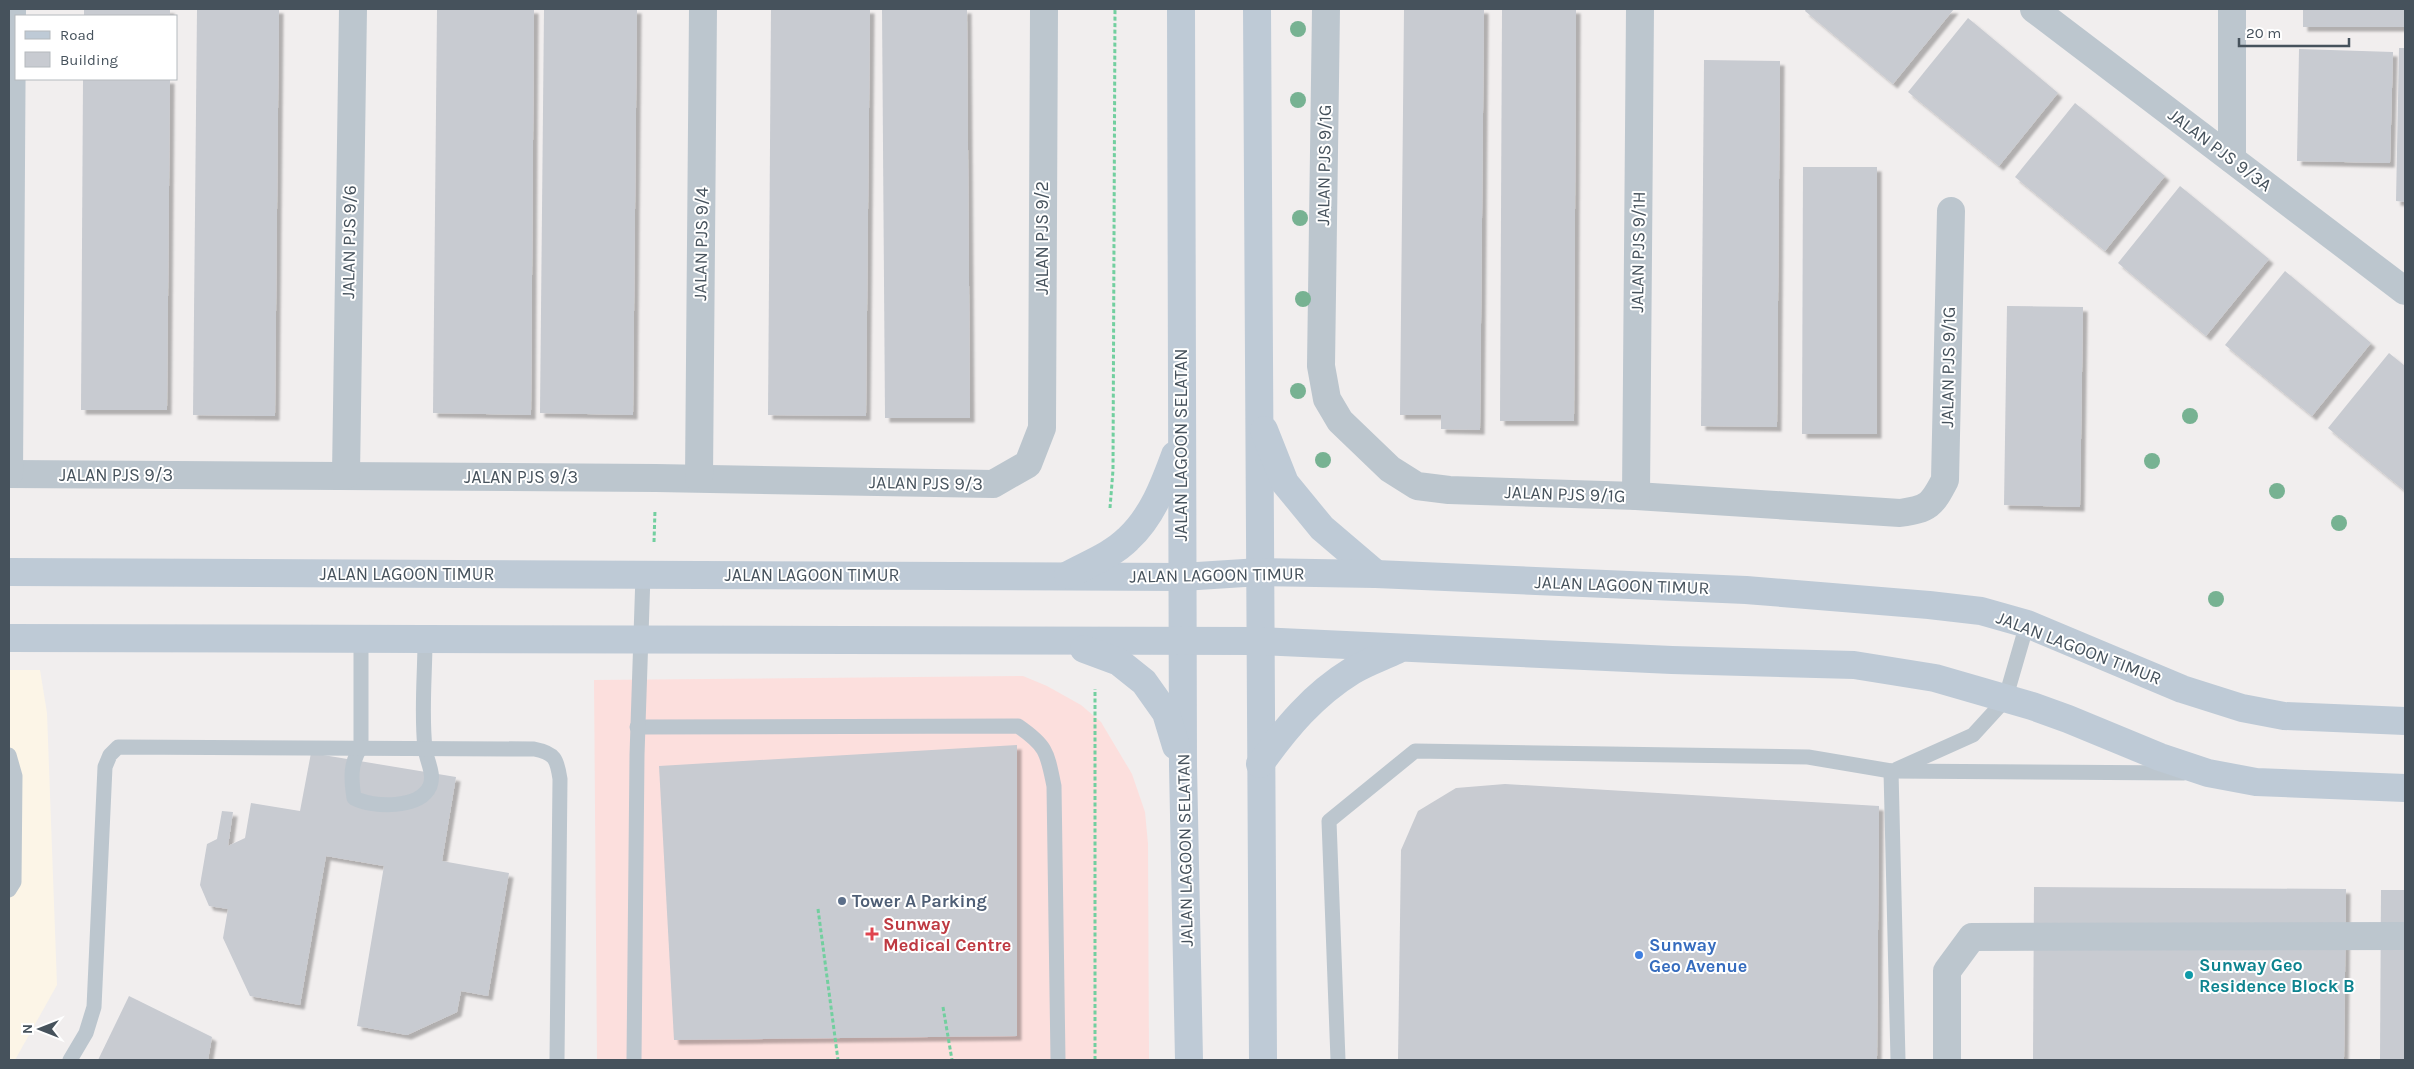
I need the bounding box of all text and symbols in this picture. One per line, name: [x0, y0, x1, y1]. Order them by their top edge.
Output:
legend: [15, 15, 178, 80]
scale bar: [2239, 15, 2349, 47]
text: 20 m: [2246, 24, 2281, 42]
text: Road: [60, 26, 95, 44]
text: Building: [60, 51, 118, 69]
street label: JALAN PJS 9/1G: [1312, 104, 1336, 226]
street label: JALAN PJS 9/3A: [2164, 104, 2276, 196]
street label: JALAN PJS 9/2: [1031, 181, 1053, 295]
street label: JALAN PJS 9/6: [337, 185, 361, 299]
street label: JALAN PJS 9/4: [689, 187, 713, 301]
street label: JALAN PJS 9/1H: [1626, 191, 1650, 313]
street label: JALAN PJS 9/1G: [1936, 306, 1960, 428]
street label: JALAN LAGOON SELATAN: [1170, 348, 1192, 542]
street label: JALAN PJS 9/3: [59, 464, 173, 486]
street label: JALAN PJS 9/3: [464, 466, 578, 488]
street label: JALAN PJS 9/3: [869, 471, 983, 495]
street label: JALAN PJS 9/1G: [1504, 481, 1626, 507]
street label: JALAN LAGOON TIMUR: [1129, 562, 1305, 588]
street label: JALAN LAGOON TIMUR: [319, 563, 495, 585]
street label: JALAN LAGOON TIMUR: [724, 564, 900, 586]
street label: JALAN LAGOON TIMUR: [1534, 571, 1710, 599]
street label: JALAN LAGOON TIMUR: [1993, 606, 2165, 690]
street label: JALAN LAGOON SELATAN: [1172, 753, 1198, 947]
place label: Tower A Parking: [852, 890, 988, 912]
marker: Tower A Parking: [836, 895, 848, 907]
place label: Sunway Medical Centre: [883, 913, 1011, 956]
marker: Sunway Medical Centre: [865, 927, 879, 941]
place label: Sunway Geo Avenue: [1649, 934, 1747, 977]
marker: Sunway Geo Avenue: [1633, 949, 1645, 961]
place label: Sunway Geo Residence Block B: [2199, 954, 2355, 997]
marker: Sunway Geo Residence Block B: [2183, 969, 2195, 981]
north arrow: [15, 1004, 65, 1054]
text: N: [19, 1024, 36, 1034]

